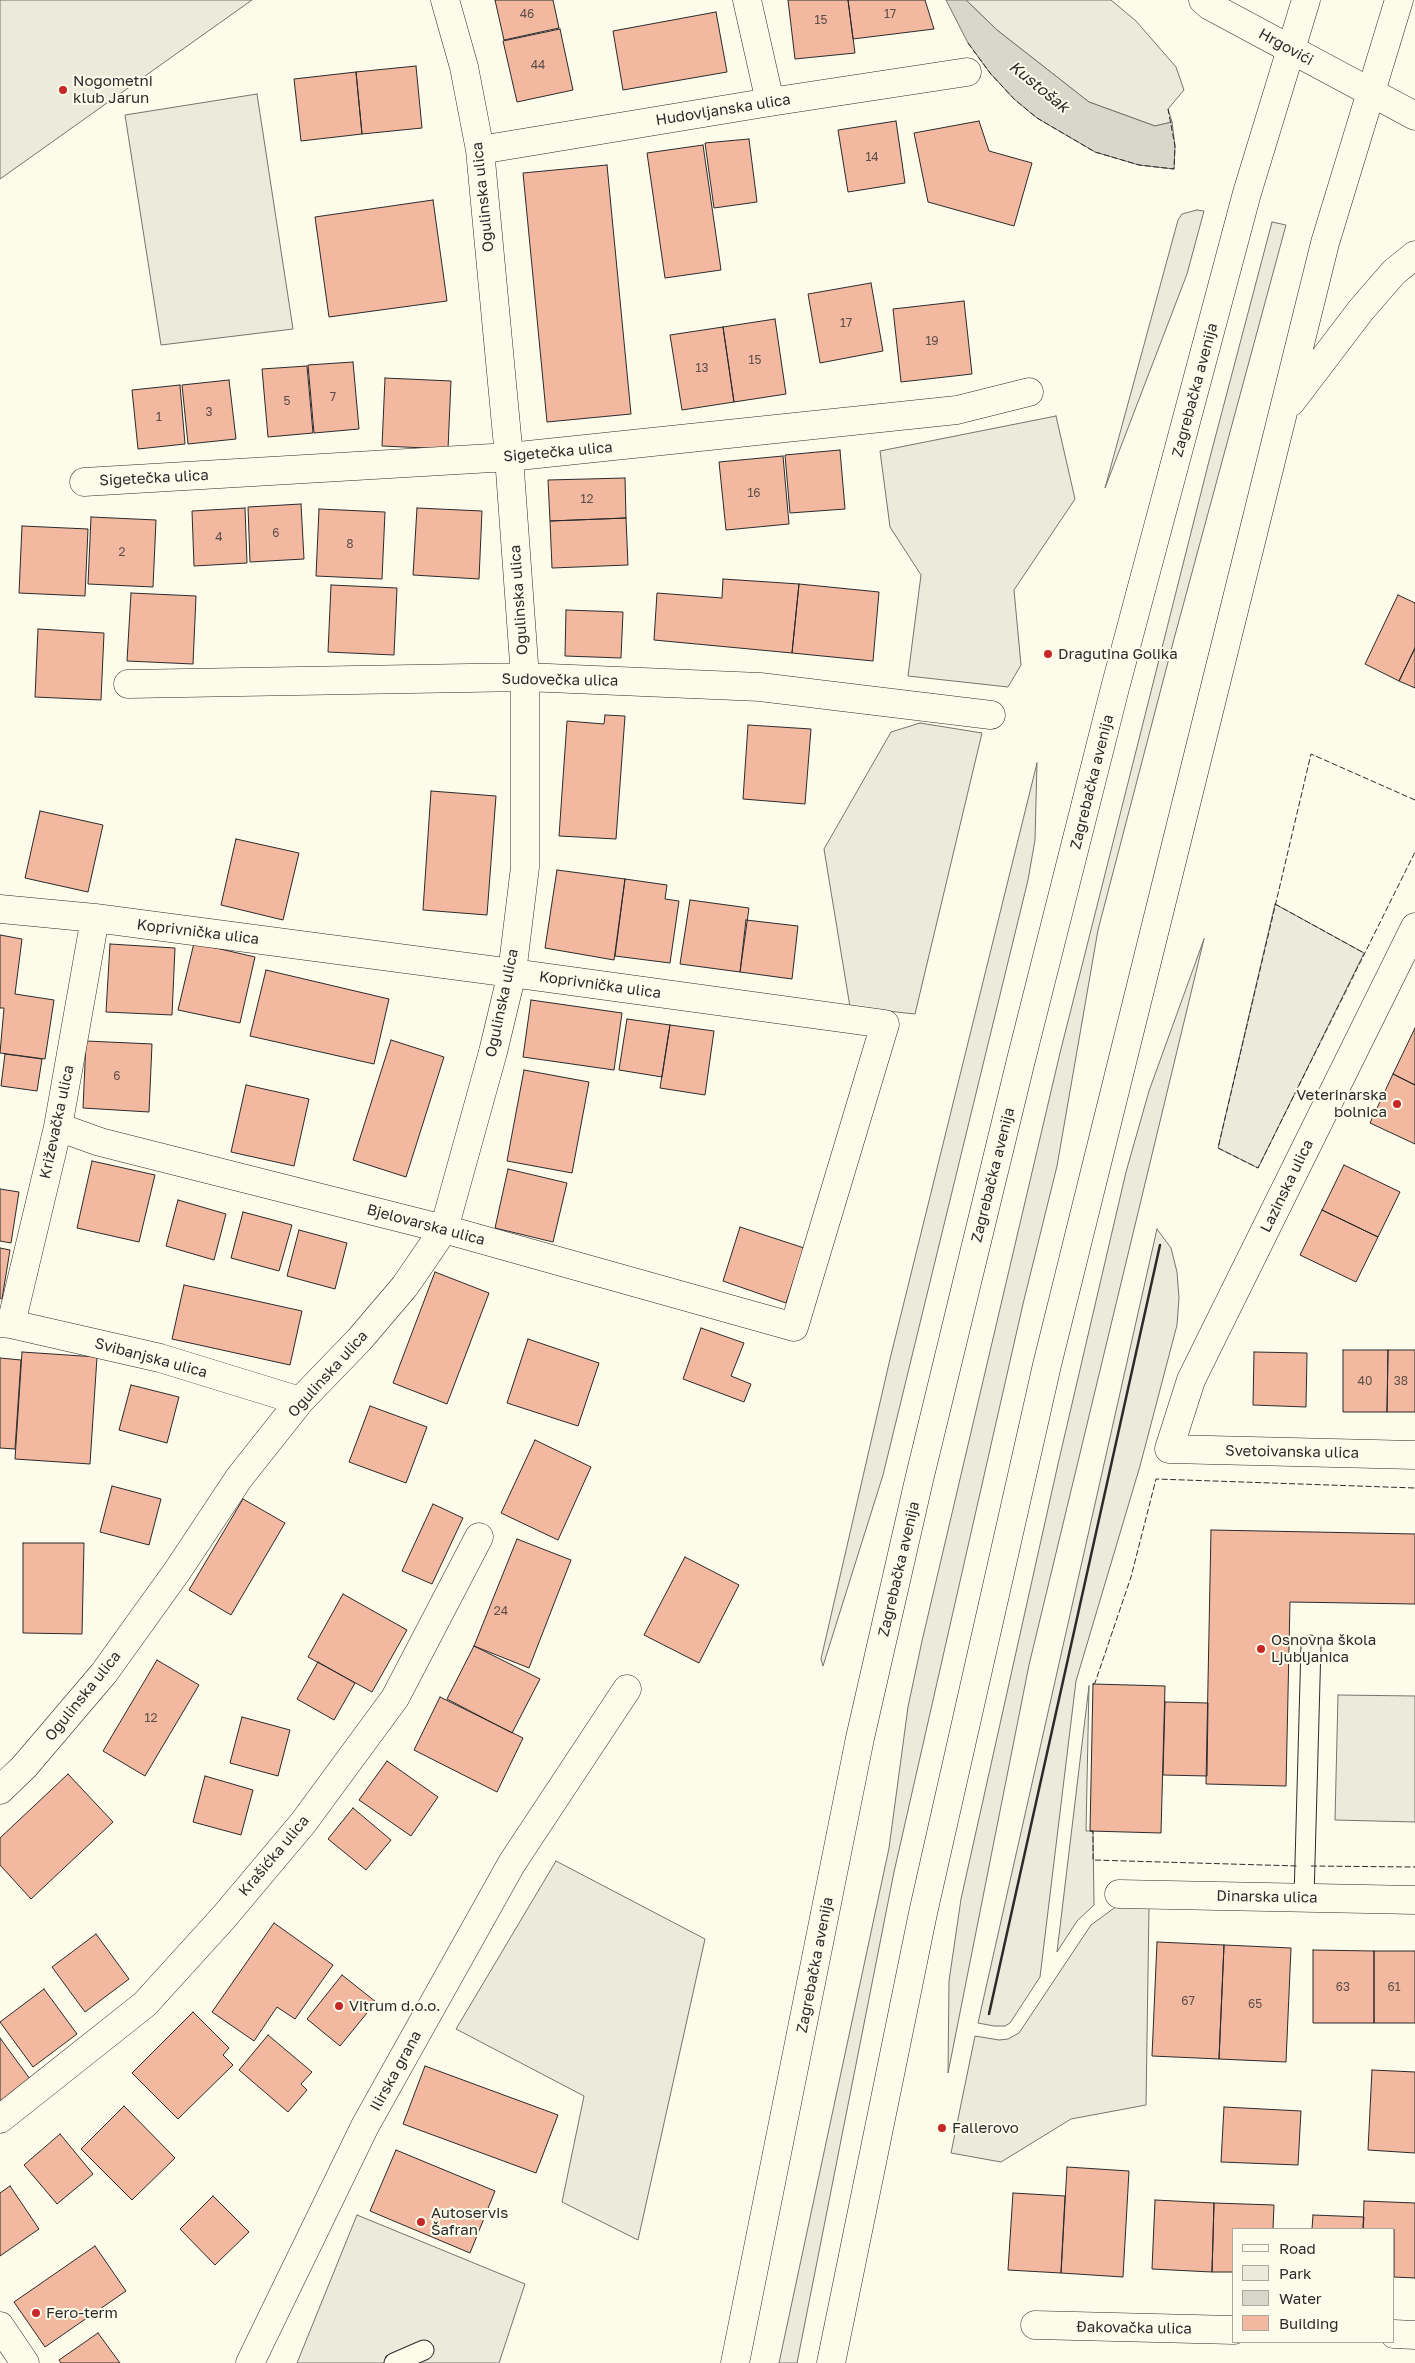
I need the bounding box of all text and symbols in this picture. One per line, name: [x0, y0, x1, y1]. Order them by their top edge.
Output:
house number: 46: [520, 7, 534, 21]
house number: 17: [884, 7, 896, 21]
house number: 15: [815, 13, 827, 27]
street label: Hrgovići: [1256, 25, 1316, 69]
water label: Kustošak: [1005, 57, 1073, 117]
house number: 44: [531, 58, 545, 72]
place label: Nogometni klub Jarun: [73, 72, 153, 107]
marker: Nogometni klub Jarun: [57, 84, 69, 96]
street label: Hudovljanska ulica: [654, 90, 792, 130]
street label: Ogulinska ulica: [468, 141, 498, 253]
house number: 14: [865, 150, 879, 164]
house number: 17: [840, 316, 852, 330]
street label: Zagrebačka avenija: [1168, 321, 1222, 459]
house number: 19: [925, 334, 939, 348]
house number: 15: [749, 353, 761, 367]
house number: 13: [696, 361, 708, 375]
house number: 7: [330, 390, 336, 404]
house number: 5: [284, 394, 290, 408]
house number: 3: [205, 405, 213, 419]
house number: 1: [156, 410, 162, 424]
street label: Sigetečka ulica: [503, 438, 613, 466]
street label: Sigetečka ulica: [99, 466, 209, 490]
house number: 16: [747, 486, 761, 500]
house number: 12: [581, 492, 593, 506]
house number: 6: [272, 526, 280, 540]
house number: 4: [215, 530, 223, 544]
house number: 8: [346, 537, 354, 551]
street label: Ogulinska ulica: [506, 544, 532, 656]
house number: 2: [119, 545, 125, 559]
place label: Dragutina Golika: [1058, 645, 1178, 663]
marker: Dragutina Golika: [1042, 648, 1054, 660]
street label: Sudovečka ulica: [502, 670, 618, 690]
street label: Zagrebačka avenija: [1067, 713, 1117, 851]
street label: Koprivnička ulica: [136, 916, 260, 948]
street label: Ogulinska ulica: [482, 947, 522, 1059]
street label: Koprivnička ulica: [538, 968, 662, 1002]
street label: Križevačka ulica: [36, 1063, 78, 1181]
house number: 6: [113, 1069, 121, 1083]
place label: Veterinarska bolnica: [1296, 1086, 1387, 1121]
marker: Veterinarska bolnica: [1391, 1098, 1403, 1110]
street label: Zagrebačka avenija: [968, 1106, 1018, 1244]
street label: Lazinska ulica: [1257, 1137, 1317, 1235]
street label: Bjelovarska ulica: [365, 1201, 487, 1249]
street label: Ogulinska ulica: [284, 1327, 372, 1421]
street label: Svibanjska ulica: [93, 1334, 209, 1382]
house number: 40: [1358, 1374, 1372, 1388]
house number: 38: [1394, 1374, 1408, 1388]
street label: Svetoivanska ulica: [1225, 1442, 1359, 1462]
street label: Zagrebačka avenija: [875, 1500, 923, 1638]
house number: 24: [494, 1604, 508, 1618]
place label: Osnovna škola Ljubljanica: [1271, 1631, 1376, 1666]
marker: Osnovna škola Ljubljanica: [1255, 1643, 1267, 1655]
street label: Ogulinska ulica: [41, 1647, 125, 1745]
house number: 12: [145, 1711, 157, 1725]
street label: Krašićka ulica: [235, 1812, 313, 1900]
street label: Dinarska ulica: [1216, 1887, 1318, 1907]
street label: Zagrebačka avenija: [793, 1895, 837, 2035]
house number: 63: [1336, 1980, 1350, 1994]
house number: 61: [1387, 1980, 1401, 1994]
house number: 67: [1181, 1994, 1195, 2008]
place label: Vitrum d.o.o.: [349, 1997, 441, 2015]
house number: 65: [1248, 1997, 1262, 2011]
marker: Vitrum d.o.o.: [333, 2000, 345, 2012]
street label: Ilirska grana: [367, 2028, 425, 2114]
place label: Fallerovo: [952, 2119, 1019, 2137]
marker: Fallerovo: [936, 2122, 948, 2134]
place label: Autoservis Šafran: [431, 2204, 508, 2239]
marker: Autoservis Šafran: [415, 2216, 427, 2228]
legend: [1232, 2228, 1395, 2343]
text: Road: [1279, 2239, 1316, 2257]
text: Park: [1279, 2264, 1311, 2282]
text: Water: [1279, 2289, 1322, 2307]
place label: Fero-term: [46, 2304, 118, 2322]
marker: Fero-term: [30, 2307, 42, 2319]
text: Building: [1279, 2314, 1339, 2332]
street label: Đakovačka ulica: [1076, 2318, 1192, 2338]

